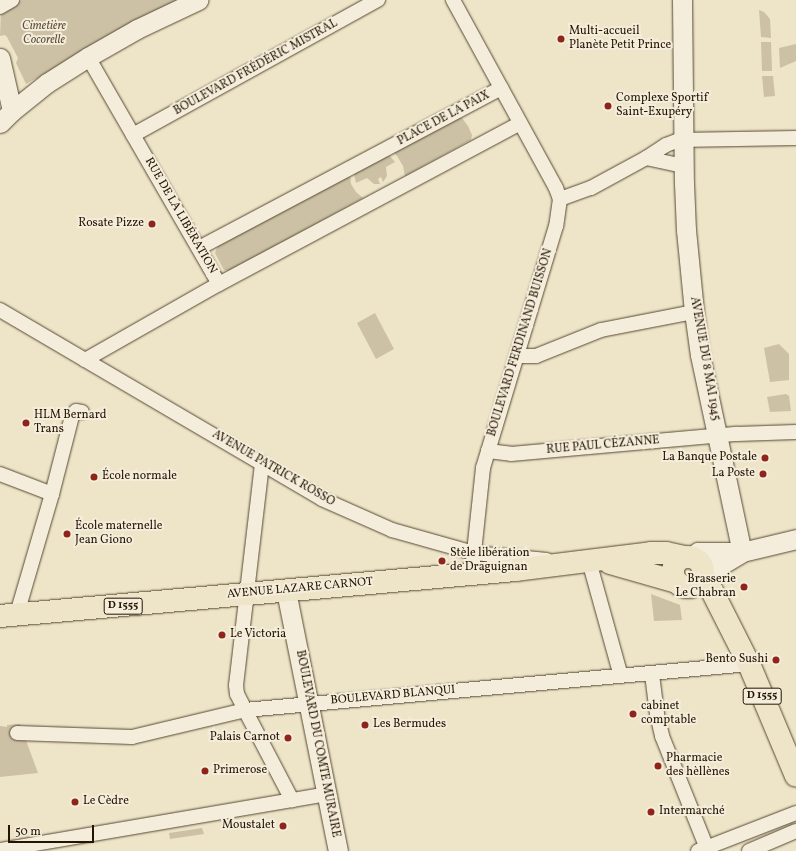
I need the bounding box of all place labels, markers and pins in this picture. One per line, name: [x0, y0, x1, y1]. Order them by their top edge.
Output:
place label: Multi-accueil Planète Petit Prince: [569, 25, 671, 53]
marker: Multi-accueil Planète Petit Prince: [556, 34, 566, 44]
place label: Complexe Sportif Saint-Exupéry: [616, 92, 708, 120]
marker: Complexe Sportif Saint-Exupéry: [603, 101, 613, 111]
place label: Rosate Pizze: [78, 217, 144, 231]
marker: Rosate Pizze: [147, 219, 157, 229]
place label: HLM Bernard Trans: [34, 409, 106, 437]
marker: HLM Bernard Trans: [21, 418, 31, 428]
place label: La Banque Postale: [662, 451, 757, 465]
marker: La Banque Postale: [760, 453, 770, 463]
place label: La Poste: [712, 467, 755, 481]
marker: La Poste: [758, 469, 768, 479]
place label: École normale: [102, 470, 177, 484]
marker: École normale: [89, 472, 99, 482]
place label: École maternelle Jean Giono: [75, 520, 162, 548]
marker: École maternelle Jean Giono: [62, 529, 72, 539]
place label: Stèle libération de Draguignan: [450, 547, 530, 575]
marker: Stèle libération de Draguignan: [437, 556, 447, 566]
place label: Brasserie Le Chabran: [675, 573, 736, 601]
marker: Brasserie Le Chabran: [739, 582, 749, 592]
place label: Le Victoria: [230, 628, 287, 642]
marker: Le Victoria: [217, 630, 227, 640]
place label: Bento Sushi: [706, 653, 768, 667]
marker: Bento Sushi: [771, 655, 781, 665]
place label: cabinet comptable: [641, 700, 696, 728]
marker: cabinet comptable: [628, 709, 638, 719]
place label: Les Bermudes: [373, 718, 446, 732]
marker: Les Bermudes: [360, 720, 370, 730]
place label: Palais Carnot: [210, 731, 280, 745]
marker: Palais Carnot: [283, 733, 293, 743]
place label: Pharmacie des hèllènes: [666, 752, 730, 780]
marker: Pharmacie des hèllènes: [653, 761, 663, 771]
place label: Primerose: [213, 764, 267, 778]
marker: Primerose: [200, 766, 210, 776]
place label: Le Cèdre: [83, 795, 129, 809]
marker: Le Cèdre: [70, 797, 80, 807]
place label: Intermarché: [659, 805, 725, 819]
marker: Intermarché: [646, 807, 656, 817]
place label: Moustalet: [222, 819, 275, 833]
marker: Moustalet: [278, 821, 288, 831]

